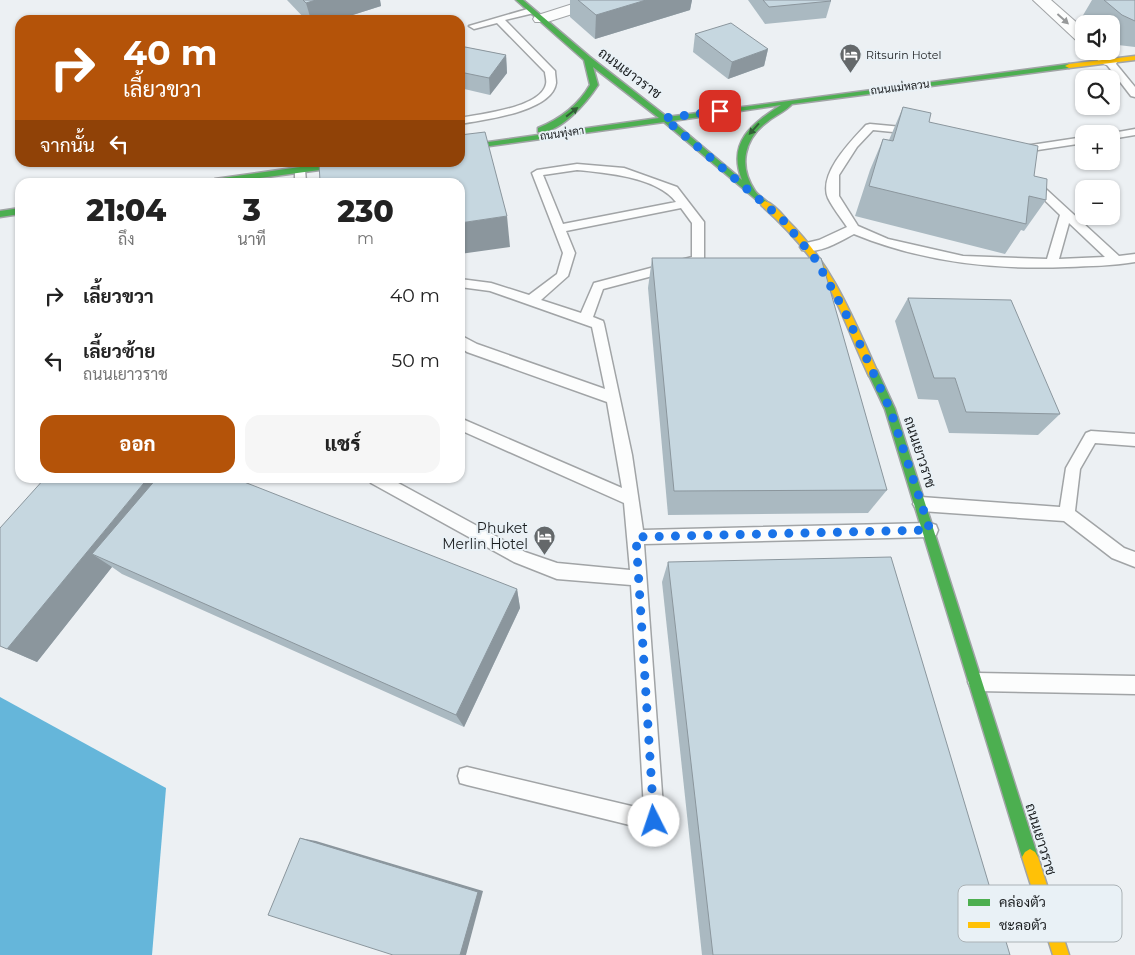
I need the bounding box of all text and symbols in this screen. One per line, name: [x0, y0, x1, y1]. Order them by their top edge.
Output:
one-way arrow: [1056, 13, 1068, 25]
map controls: [1075, 15, 1120, 225]
button: sound: [1075, 15, 1120, 60]
text: 40 m: [123, 31, 218, 74]
icon: right: [40, 35, 105, 100]
street label: ถนนเยาวราช: [595, 43, 665, 103]
hotel icon: Ritsurin Hotel: [838, 43, 862, 74]
place label: Ritsurin Hotel: [866, 48, 941, 62]
button: search: [1075, 70, 1120, 115]
text: เลี้ยวขวา: [123, 76, 201, 103]
street label: ถนนแม่หลวน: [870, 76, 930, 98]
pin: [699, 90, 741, 132]
icon: arrive: [706, 97, 734, 125]
one-way arrow: [565, 107, 578, 117]
one-way arrow: [749, 122, 760, 135]
street label: ถนนทุ่งคา: [539, 123, 585, 145]
button: +: [1075, 125, 1120, 170]
icon: left: [105, 130, 133, 158]
text: จากนั้น: [40, 134, 95, 157]
button: −: [1075, 180, 1120, 225]
text: 21:04: [86, 192, 166, 229]
text: 3: [243, 192, 261, 229]
text: 230: [337, 193, 394, 230]
text: m: [357, 229, 374, 248]
text: ถึง: [118, 230, 135, 249]
text: นาที: [238, 230, 266, 249]
icon: right: [40, 282, 68, 310]
text: 40 m: [390, 284, 440, 307]
text: เลี้ยวขวา: [83, 285, 154, 308]
text: เลี้ยวซ้าย: [83, 340, 155, 363]
icon: left: [40, 347, 68, 375]
text: 50 m: [392, 349, 440, 372]
text: ถนนเยาวราช: [83, 365, 168, 384]
street label: ถนนเยาวราช: [900, 414, 940, 490]
button: ออก: [40, 415, 235, 473]
button: แชร์: [245, 415, 440, 473]
place label: Phuket Merlin Hotel: [442, 519, 528, 553]
hotel icon: Phuket Merlin Hotel: [532, 524, 556, 555]
position arrow: [627, 794, 679, 846]
street label: ถนนเยาวราช: [1022, 801, 1060, 877]
legend: [958, 885, 1122, 942]
text: คล่องตัว: [999, 893, 1046, 911]
text: ชะลอตัว: [999, 916, 1047, 934]

